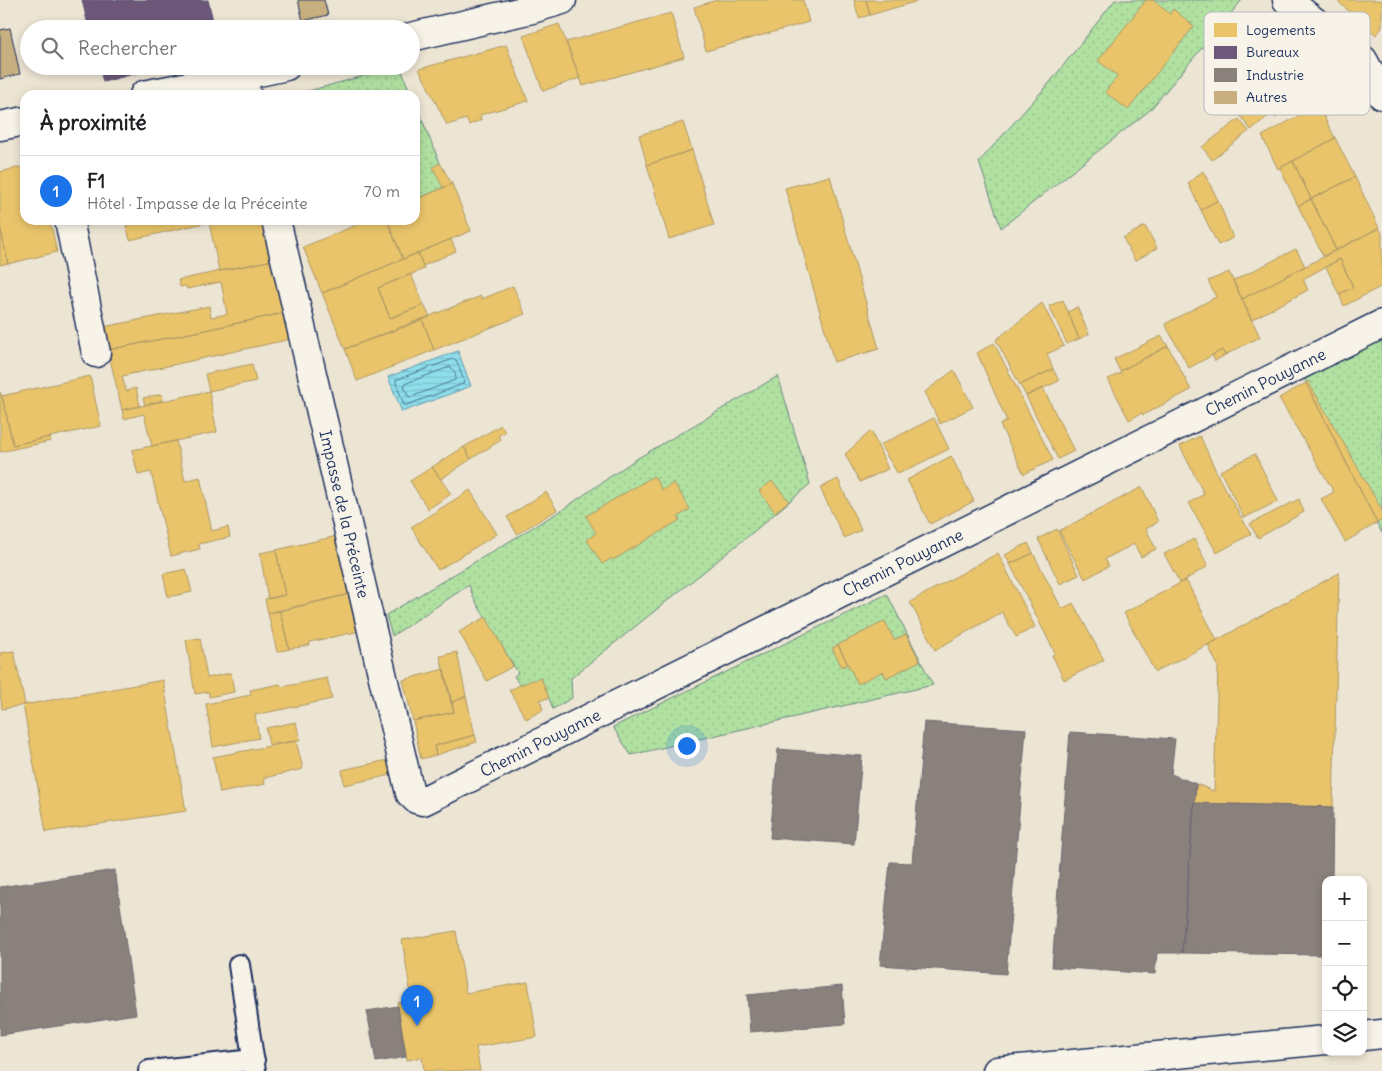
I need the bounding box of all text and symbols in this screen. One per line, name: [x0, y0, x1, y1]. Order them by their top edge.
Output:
legend: [1204, 12, 1370, 115]
search box: [20, 20, 420, 75]
text: Logements: [1246, 21, 1316, 39]
icon: search: [38, 34, 66, 62]
text: Rechercher: [78, 36, 177, 60]
text: Bureaux: [1246, 43, 1299, 61]
text: Industrie: [1246, 66, 1304, 84]
text: Autres: [1246, 88, 1287, 106]
text: À proximité: [40, 109, 147, 136]
text: F1: [87, 169, 105, 193]
text: 1: [53, 181, 59, 201]
text: 70 m: [364, 181, 400, 201]
text: Hôtel · Impasse de la Préceinte: [87, 193, 308, 213]
street label: Chemin Pouyanne: [1202, 344, 1329, 420]
street label: Impasse de la Préceinte: [315, 428, 374, 600]
street label: Chemin Pouyanne: [839, 524, 966, 601]
street label: Chemin Pouyanne: [477, 704, 604, 781]
your location: [674, 733, 700, 759]
map controls: [1322, 876, 1367, 1056]
button: +: [1322, 876, 1367, 921]
button: −: [1322, 921, 1367, 966]
button: locate: [1322, 966, 1367, 1011]
pin: 1: [401, 985, 433, 1026]
button: layers: [1322, 1011, 1367, 1056]

